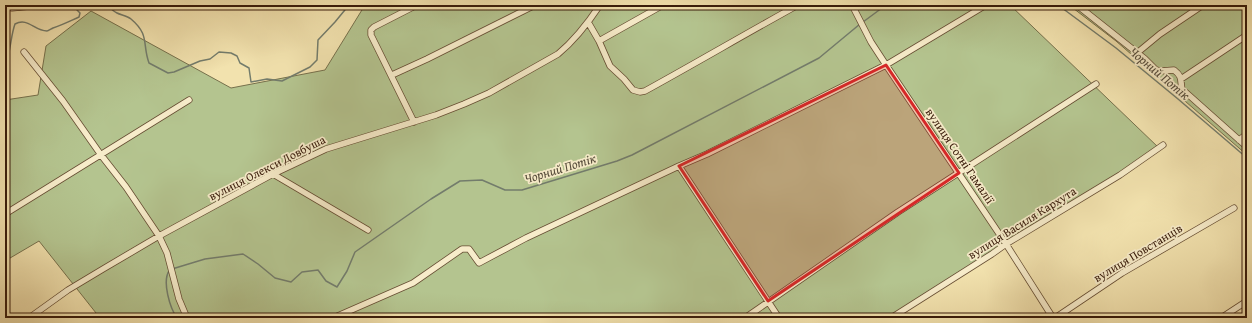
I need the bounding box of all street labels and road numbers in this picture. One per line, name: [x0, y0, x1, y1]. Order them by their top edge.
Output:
street label: вулиця Сотні Гамалії: [922, 104, 999, 207]
street label: вулиця Олекси Довбуша: [206, 131, 328, 204]
street label: вулиця Василя Кархута: [964, 182, 1079, 263]
street label: вулиця Повстанців: [1090, 219, 1185, 286]

